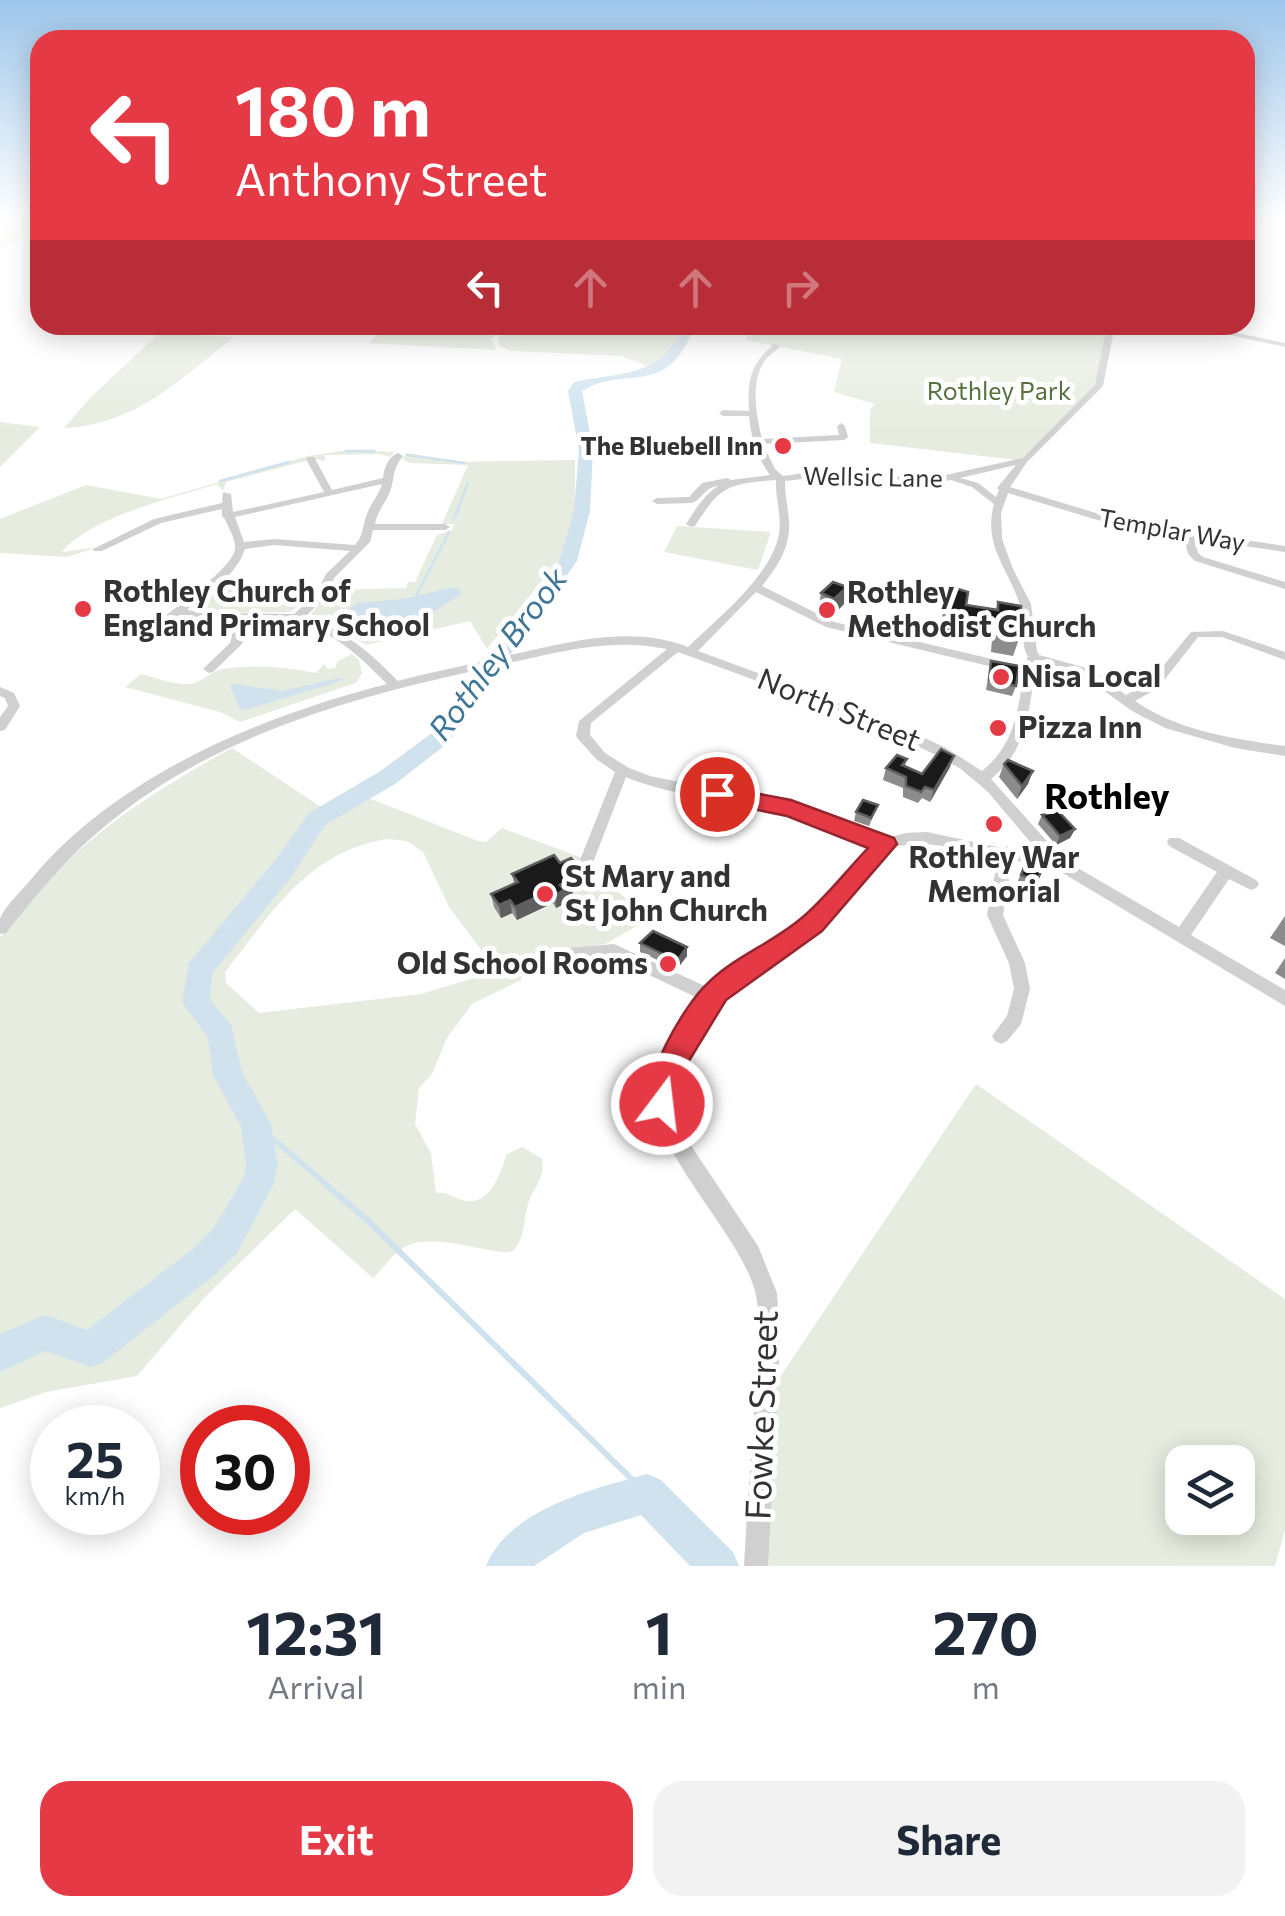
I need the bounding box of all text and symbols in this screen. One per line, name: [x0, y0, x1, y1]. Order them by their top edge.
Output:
text: 180 m: [235, 65, 431, 150]
icon: left: [70, 70, 200, 200]
text: Anthony Street: [235, 150, 547, 205]
icon: left: [458, 260, 513, 315]
icon: ahead: [563, 260, 618, 315]
icon: ahead: [668, 260, 723, 315]
icon: right: [773, 260, 828, 315]
park label: Rothley Park: [927, 375, 1072, 405]
place label: The Bluebell Inn: [581, 430, 763, 460]
marker: The Bluebell Inn: [772, 435, 794, 457]
street label: Wellsic Lane: [803, 460, 943, 492]
street label: Templar Way: [1097, 501, 1248, 557]
water label: Rothley Brook: [418, 558, 575, 747]
place label: Rothley Church of England Primary School: [103, 571, 430, 642]
place label: Rothley Methodist Church: [847, 572, 1096, 643]
marker: Rothley Church of England Primary School: [72, 598, 94, 620]
marker: Rothley Methodist Church: [816, 599, 838, 621]
place label: Nisa Local: [1021, 656, 1161, 693]
street label: North Street: [753, 658, 927, 757]
marker: Nisa Local: [990, 666, 1012, 688]
place label: Pizza Inn: [1018, 707, 1142, 744]
marker: Pizza Inn: [987, 717, 1009, 739]
pin: [675, 752, 760, 837]
icon: arrive: [690, 767, 745, 822]
district label: Rothley: [1044, 773, 1170, 816]
marker: Rothley War Memorial: [983, 813, 1005, 835]
place label: Rothley War Memorial: [908, 837, 1080, 908]
place label: St Mary and St John Church: [565, 856, 768, 927]
marker: St Mary and St John Church: [534, 883, 556, 905]
place label: Old School Rooms: [397, 943, 648, 980]
marker: Old School Rooms: [657, 953, 679, 975]
position arrow: [610, 1052, 714, 1156]
street label: Fowke Street: [734, 1309, 785, 1521]
speed limit sign: 30: [180, 1405, 310, 1535]
text: 25: [66, 1427, 124, 1488]
map controls: [1165, 1445, 1255, 1535]
button: layers: [1165, 1445, 1255, 1535]
text: km/h: [65, 1480, 125, 1510]
text: 12:31: [246, 1594, 386, 1667]
text: 1: [645, 1594, 673, 1667]
text: 270: [933, 1594, 1039, 1667]
text: Arrival: [267, 1666, 364, 1706]
text: min: [632, 1666, 686, 1706]
text: m: [972, 1666, 1000, 1706]
button: Exit: [40, 1781, 633, 1896]
button: Share: [653, 1781, 1245, 1896]

